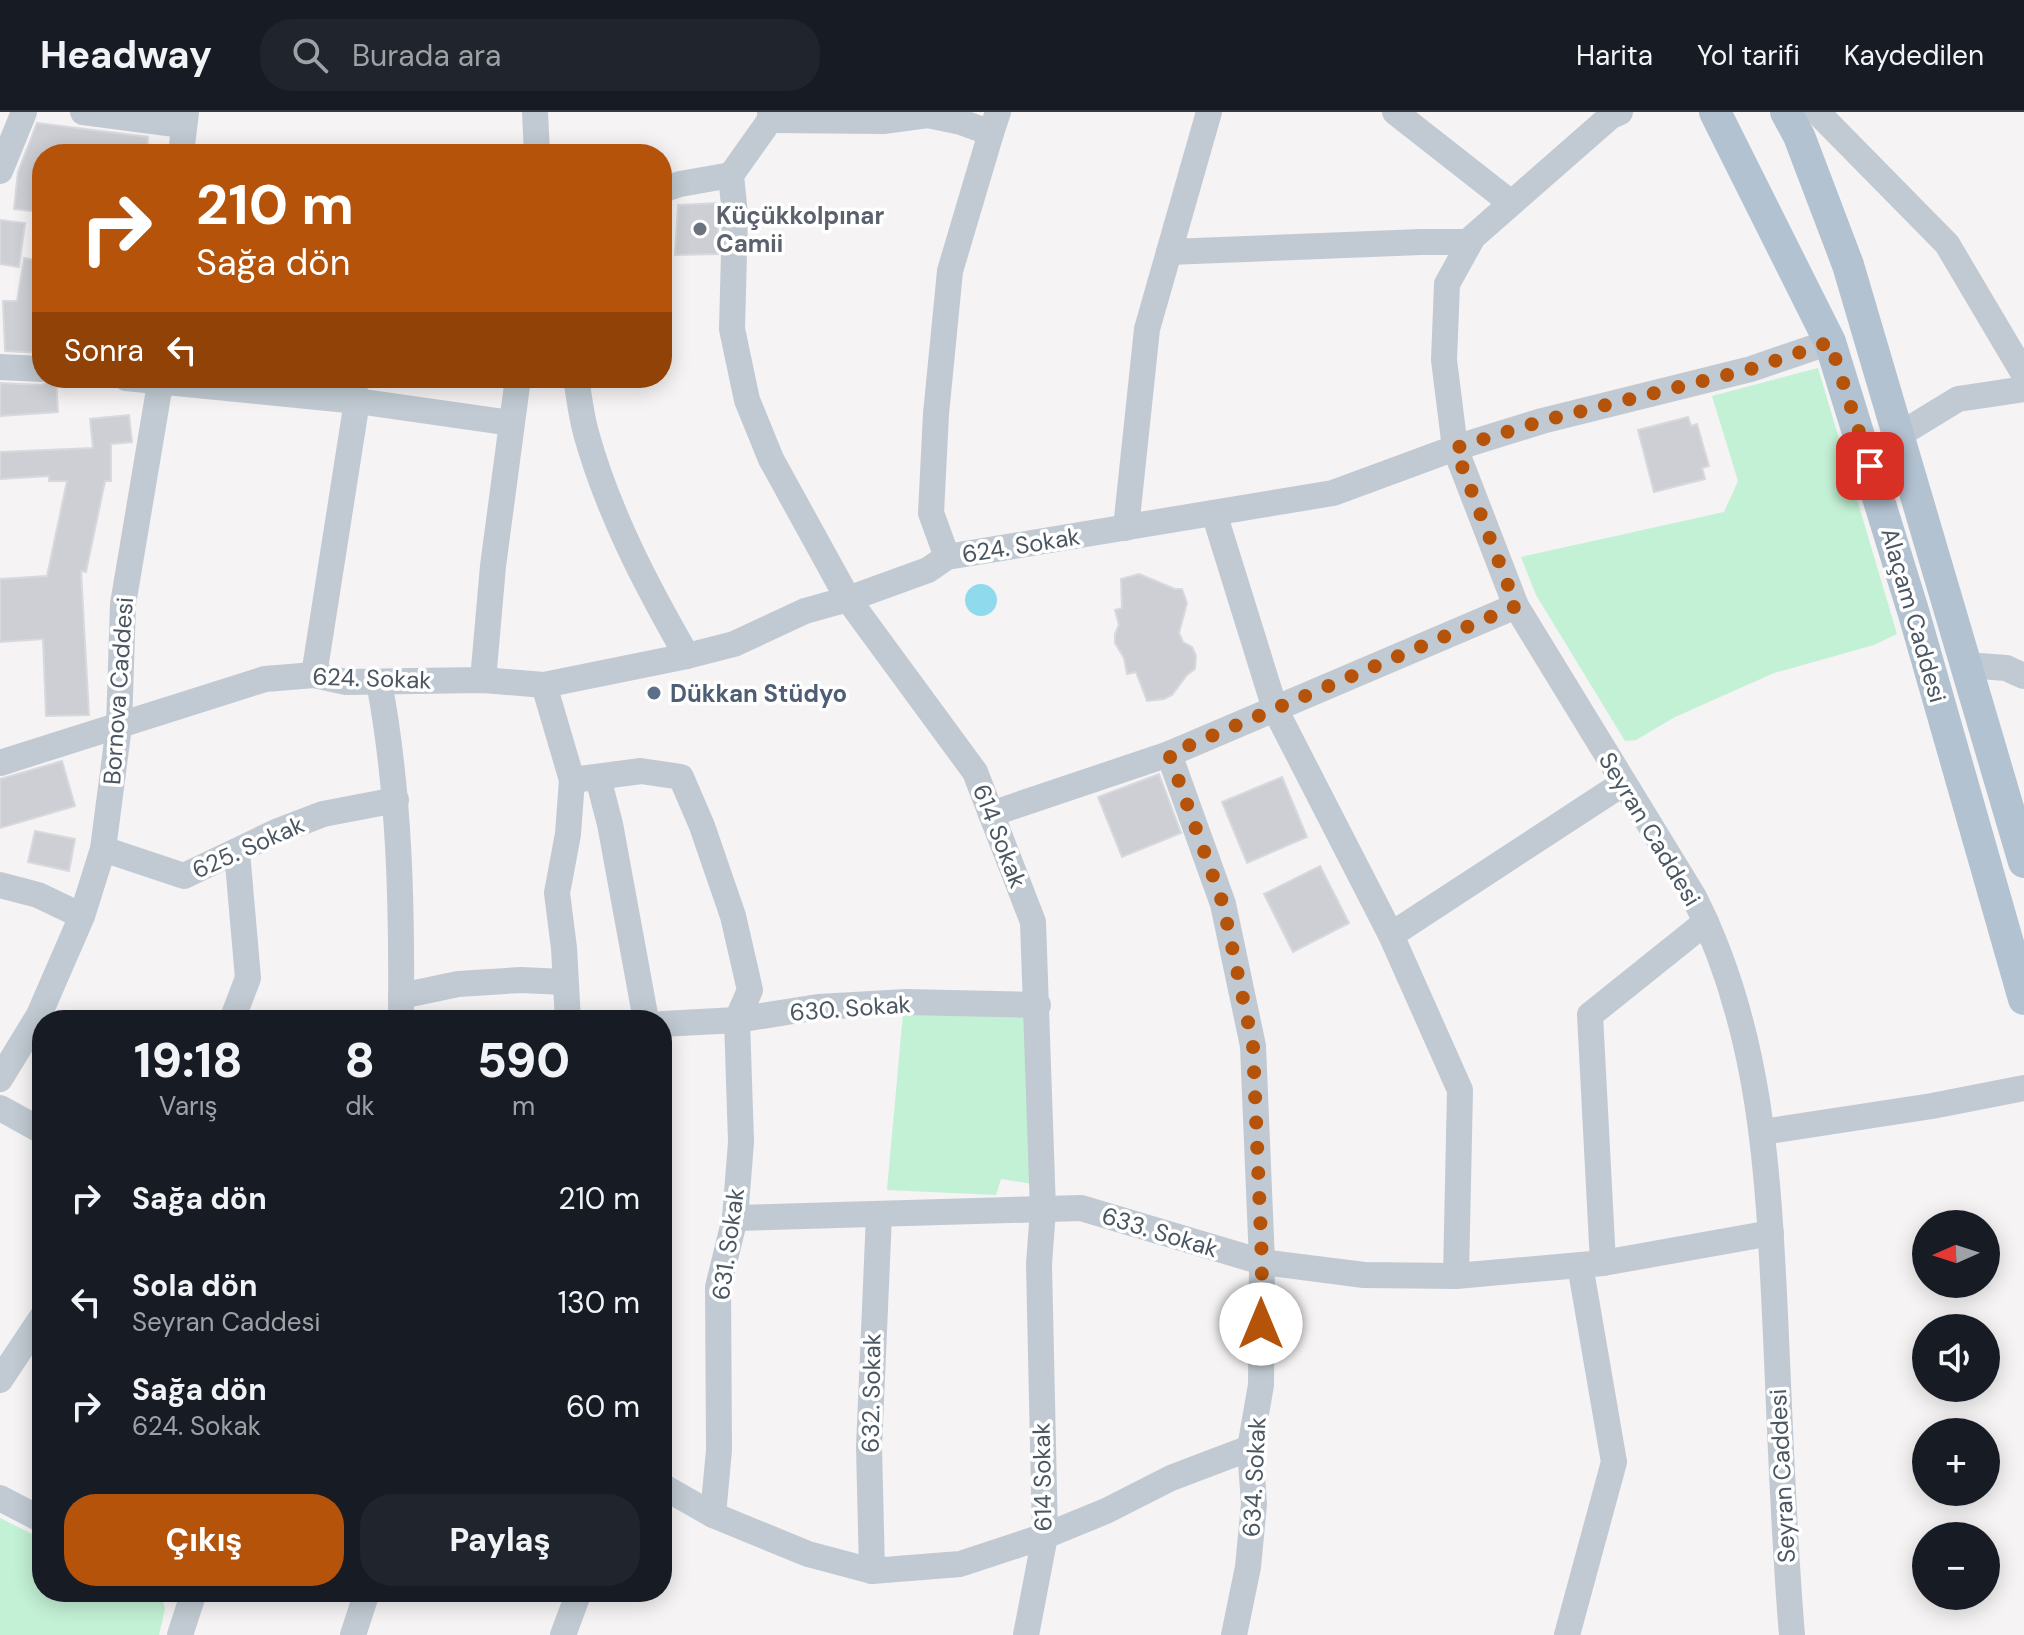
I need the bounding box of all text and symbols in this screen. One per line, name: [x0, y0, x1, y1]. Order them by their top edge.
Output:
search box: [260, 19, 820, 91]
text: Headway: [40, 30, 212, 80]
icon: search: [288, 33, 332, 77]
text: Burada ara: [352, 36, 501, 75]
text: Harita: [1576, 37, 1653, 74]
text: Yol tarifi: [1697, 37, 1800, 74]
text: Kaydedilen: [1844, 37, 1984, 74]
text: 210 m: [196, 168, 354, 241]
icon: right: [64, 176, 168, 280]
place label: Küçükkolpınar Camii: [716, 200, 884, 259]
marker: Küçükkolpınar Camii: [691, 220, 709, 238]
text: Sağa dön: [196, 239, 350, 286]
icon: left: [160, 328, 204, 372]
text: Sonra: [64, 331, 144, 370]
pin: [1836, 432, 1904, 500]
icon: arrive: [1848, 444, 1892, 488]
street label: 624. Sokak: [960, 520, 1082, 570]
street label: Alaçam Caddesi: [1874, 524, 1954, 706]
street label: Bornova Caddesi: [96, 596, 140, 786]
street label: 624. Sokak: [312, 660, 432, 696]
place label: Dükkan Stüdyo: [670, 678, 847, 709]
marker: Dükkan Stüdyo: [645, 684, 663, 702]
street label: Seyran Caddesi: [1592, 746, 1708, 912]
street label: 614 Sokak: [966, 780, 1034, 892]
street label: 625. Sokak: [187, 809, 309, 885]
street label: 630. Sokak: [788, 988, 912, 1028]
text: 19:18: [134, 1029, 243, 1092]
text: 8: [345, 1029, 375, 1092]
text: 590: [477, 1029, 570, 1092]
text: Varış: [159, 1089, 218, 1123]
text: dk: [345, 1089, 375, 1123]
text: m: [512, 1089, 535, 1123]
icon: right: [64, 1176, 108, 1220]
text: Sağa dön: [132, 1179, 267, 1218]
text: 210 m: [558, 1179, 640, 1218]
street label: 631. Sokak: [705, 1186, 751, 1302]
street label: 633. Sokak: [1098, 1200, 1222, 1264]
north arrow: [1912, 1210, 2000, 1298]
map controls: [1912, 1210, 2000, 1610]
text: Sola dön: [132, 1266, 258, 1305]
icon: left: [64, 1280, 108, 1324]
position arrow: [1219, 1282, 1303, 1366]
text: 130 m: [558, 1283, 640, 1322]
text: Seyran Caddesi: [132, 1305, 320, 1339]
button: sound: [1912, 1314, 2000, 1402]
street label: 632. Sokak: [854, 1333, 888, 1453]
text: Sağa dön: [132, 1370, 267, 1409]
icon: right: [64, 1384, 108, 1428]
text: 60 m: [566, 1387, 640, 1426]
street label: Seyran Caddesi: [1762, 1388, 1802, 1564]
text: 624. Sokak: [132, 1409, 261, 1443]
street label: 634. Sokak: [1235, 1416, 1273, 1538]
button: +: [1912, 1418, 2000, 1506]
street label: 614 Sokak: [1026, 1422, 1058, 1532]
button: Çıkış: [64, 1494, 344, 1586]
button: Paylaş: [360, 1494, 640, 1586]
button: −: [1912, 1522, 2000, 1610]

